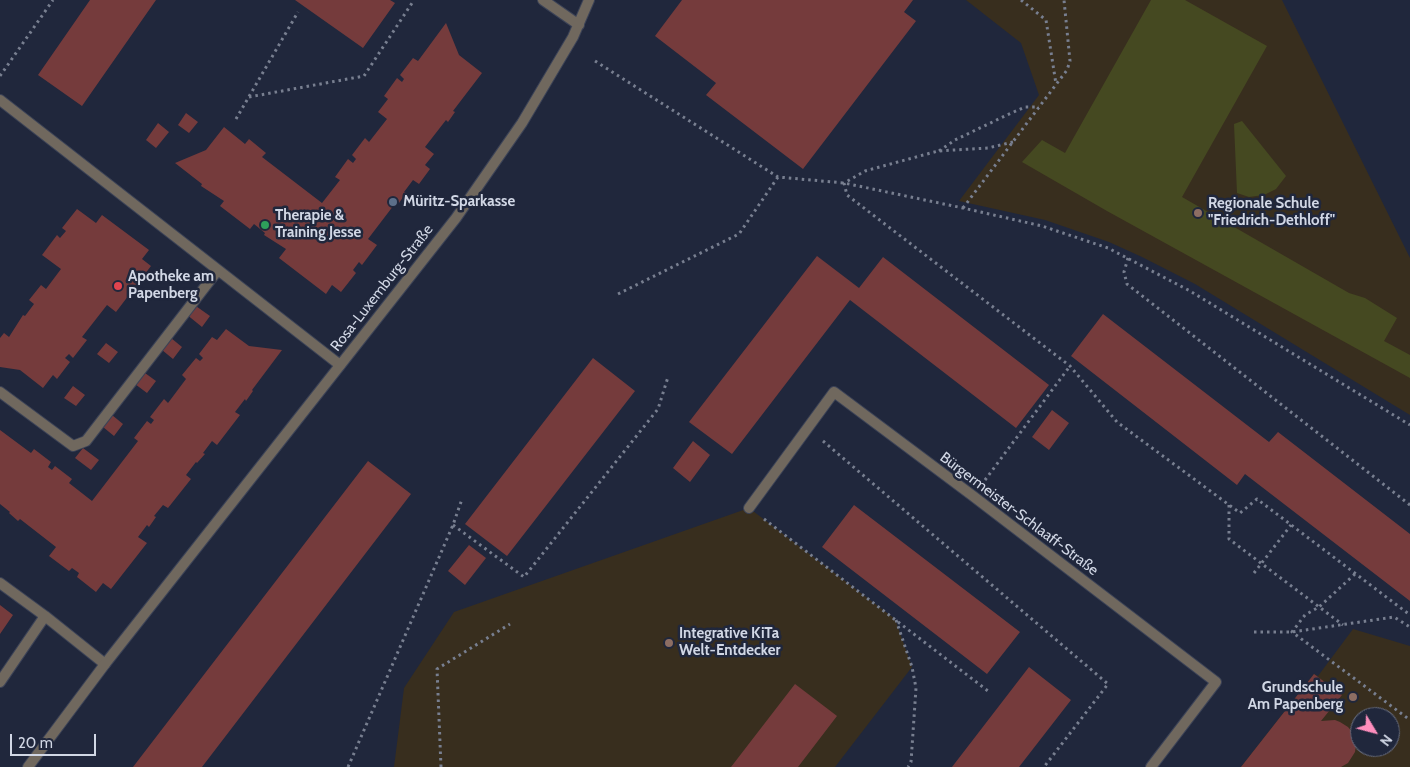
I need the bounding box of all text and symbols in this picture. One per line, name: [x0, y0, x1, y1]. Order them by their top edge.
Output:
place label: Müritz-Sparkasse: [403, 193, 515, 211]
place label: Regionale Schule "Friedrich-Dethloff": [1208, 195, 1335, 230]
marker: Müritz-Sparkasse: [387, 196, 399, 208]
place label: Therapie & Training Jesse: [275, 207, 361, 242]
marker: Regionale Schule "Friedrich-Dethloff": [1192, 207, 1204, 219]
marker: Therapie & Training Jesse: [259, 219, 271, 231]
street label: Rosa-Luxemburg-Straße: [327, 221, 437, 355]
place label: Apotheke am Papenberg: [128, 268, 214, 303]
marker: Apotheke am Papenberg: [112, 280, 124, 292]
street label: Bürgermeister-Schlaaff-Straße: [936, 449, 1102, 579]
place label: Integrative KiTa Welt-Entdecker: [679, 625, 780, 660]
marker: Integrative KiTa Welt-Entdecker: [663, 637, 675, 649]
place label: Grundschule Am Papenberg: [1248, 679, 1343, 714]
marker: Grundschule Am Papenberg: [1347, 691, 1359, 703]
north arrow: [1350, 707, 1400, 757]
scale bar: [12, 724, 99, 756]
text: N: [1376, 731, 1396, 750]
text: 20 m: [18, 734, 53, 752]

